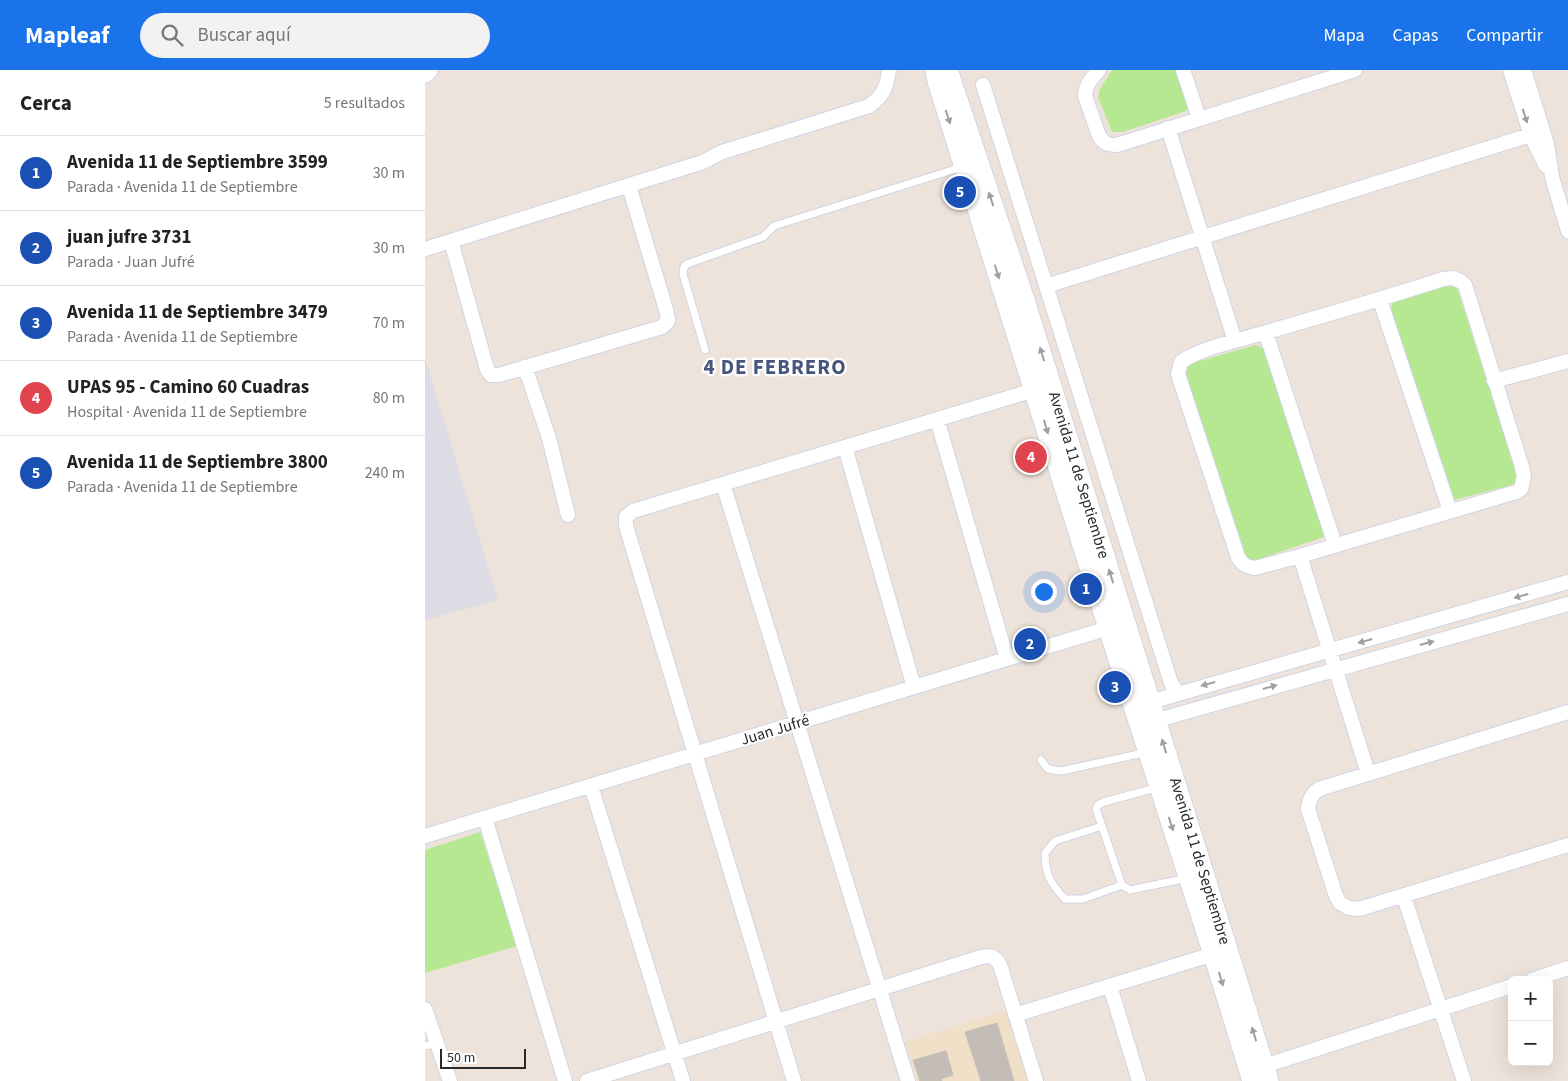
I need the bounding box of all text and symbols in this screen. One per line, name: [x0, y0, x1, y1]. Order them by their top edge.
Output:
search box: [140, 13, 490, 58]
text: Mapleaf: [25, 18, 110, 53]
icon: search: [158, 21, 186, 49]
text: Buscar aquí: [198, 22, 291, 49]
text: Mapa: [1324, 23, 1365, 48]
text: Capas: [1393, 23, 1438, 48]
text: Compartir: [1466, 23, 1543, 48]
text: Cerca: [20, 88, 72, 118]
text: 5 resultados: [324, 92, 405, 114]
one-way arrow: [945, 109, 953, 124]
one-way arrow: [1522, 109, 1529, 124]
text: Avenida 11 de Septiembre 3599: [67, 149, 328, 176]
text: 1: [32, 162, 40, 184]
text: 30 m: [373, 162, 405, 184]
pin: 5: [944, 173, 976, 211]
text: Parada · Avenida 11 de Septiembre: [67, 176, 298, 198]
one-way arrow: [987, 192, 995, 207]
text: juan jufre 3731: [67, 224, 191, 251]
text: 2: [32, 237, 40, 259]
text: 30 m: [373, 237, 405, 259]
text: Parada · Juan Jufré: [67, 251, 195, 273]
one-way arrow: [994, 264, 1002, 279]
text: Avenida 11 de Septiembre 3479: [67, 299, 328, 326]
text: 3: [32, 312, 40, 334]
text: 70 m: [373, 312, 405, 334]
text: Parada · Avenida 11 de Septiembre: [67, 326, 298, 348]
one-way arrow: [1037, 346, 1045, 361]
district label: 4 DE FEBRERO: [703, 352, 847, 382]
text: UPAS 95 - Camino 60 Cuadras: [67, 374, 309, 401]
text: 4: [32, 387, 40, 409]
text: 80 m: [373, 387, 405, 409]
street label: Avenida 11 de Septiembre: [1043, 389, 1115, 561]
text: Hospital · Avenida 11 de Septiembre: [67, 401, 307, 423]
one-way arrow: [1043, 419, 1050, 434]
pin: 4: [1015, 438, 1047, 476]
text: Avenida 11 de Septiembre 3800: [67, 449, 328, 476]
text: 5: [32, 462, 40, 484]
text: 240 m: [365, 462, 405, 484]
text: Parada · Avenida 11 de Septiembre: [67, 476, 298, 498]
one-way arrow: [1106, 568, 1114, 583]
pin: 1: [1070, 570, 1102, 608]
your location: [1031, 579, 1057, 605]
one-way arrow: [1514, 592, 1529, 600]
pin: 2: [1014, 625, 1046, 663]
one-way arrow: [1357, 638, 1372, 646]
one-way arrow: [1419, 639, 1434, 647]
pin: 3: [1099, 668, 1131, 706]
one-way arrow: [1201, 681, 1216, 689]
one-way arrow: [1263, 682, 1278, 690]
street label: Juan Jufré: [738, 709, 812, 751]
one-way arrow: [1160, 738, 1167, 753]
street label: Avenida 11 de Septiembre: [1164, 775, 1236, 947]
one-way arrow: [1168, 817, 1176, 832]
one-way arrow: [1217, 972, 1225, 987]
map controls: [1508, 976, 1553, 1066]
button: +: [1508, 976, 1553, 1021]
button: −: [1508, 1021, 1553, 1066]
one-way arrow: [1250, 1027, 1257, 1042]
scale bar: [440, 1046, 526, 1069]
text: 50 m: [447, 1048, 475, 1068]

